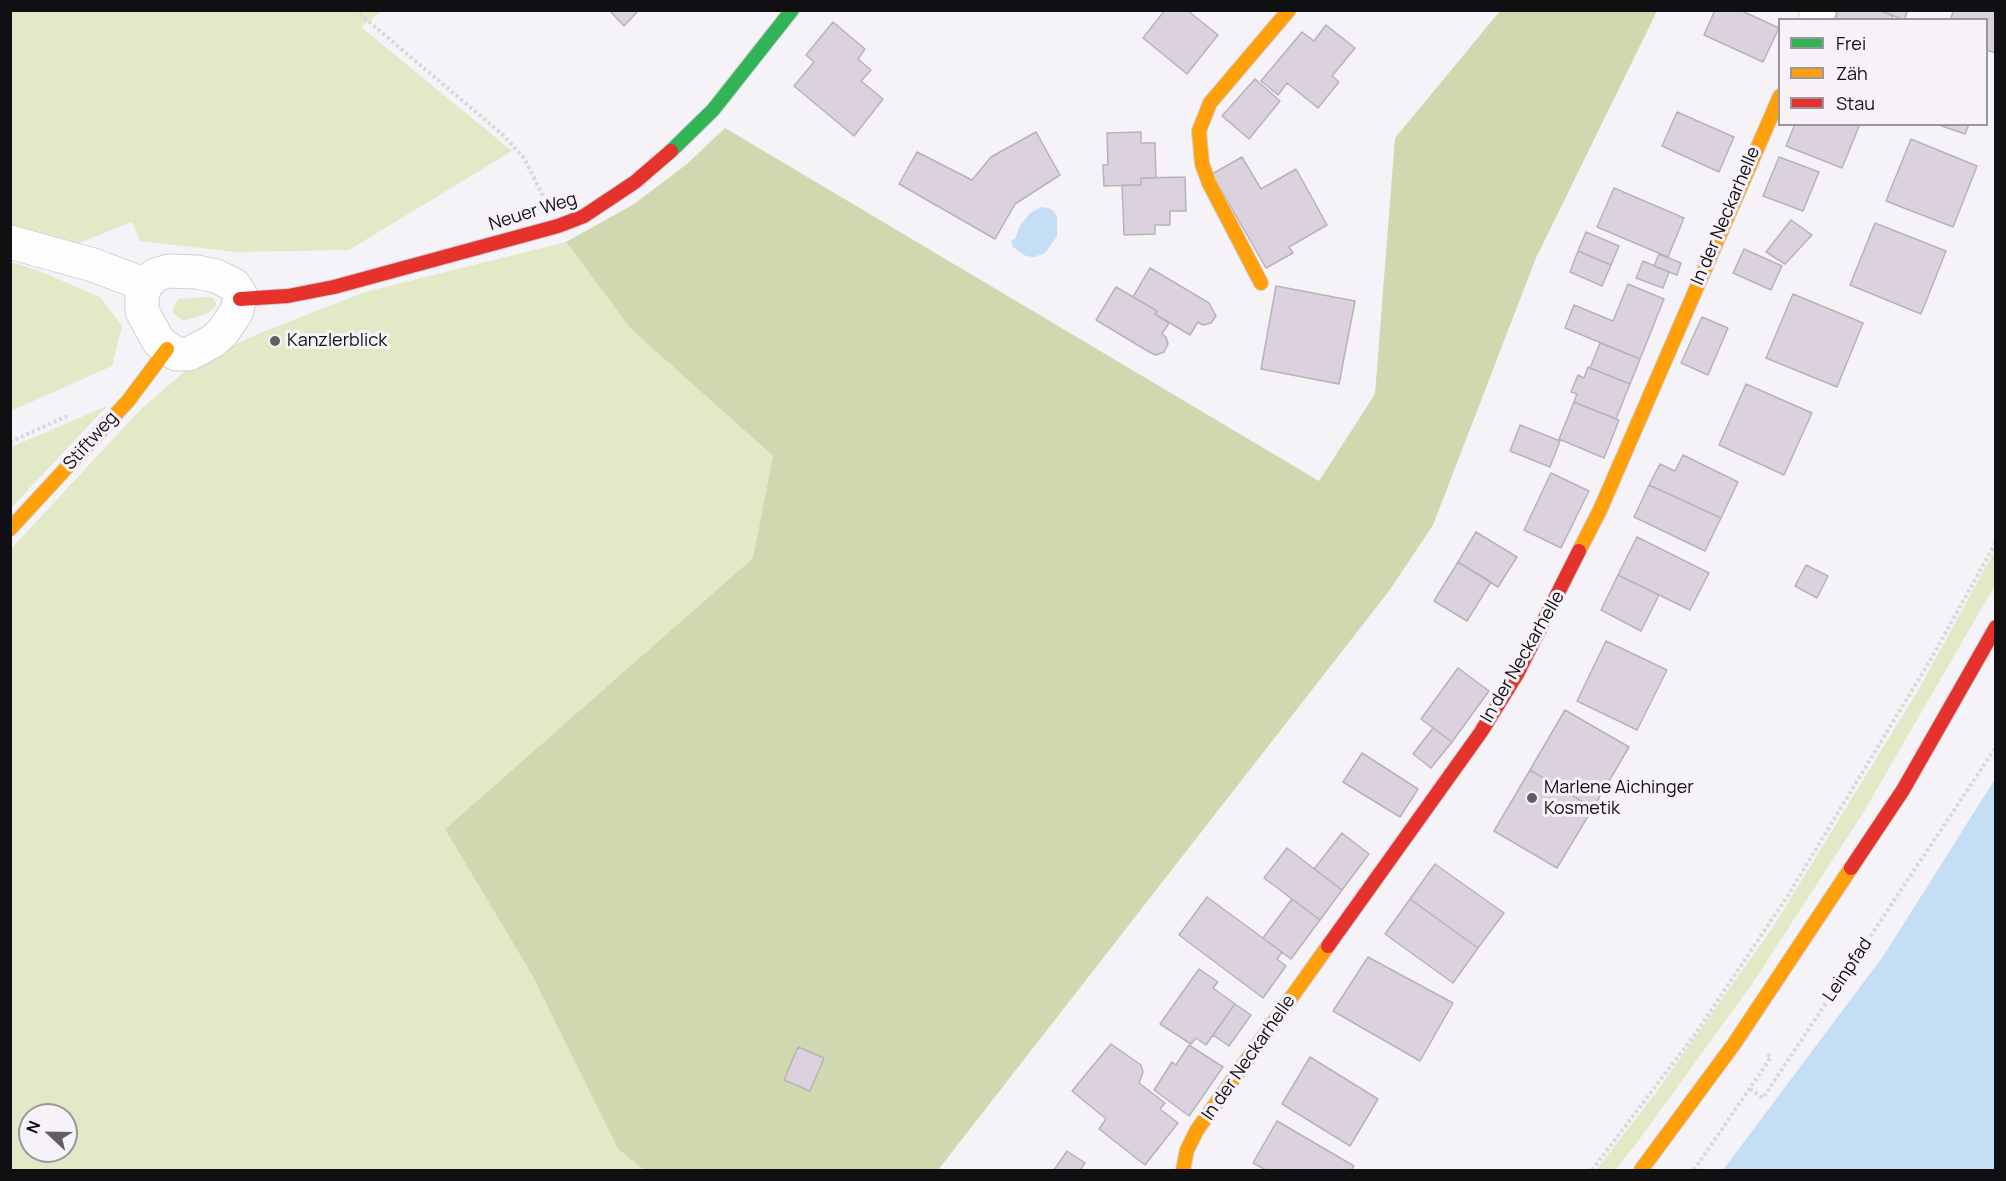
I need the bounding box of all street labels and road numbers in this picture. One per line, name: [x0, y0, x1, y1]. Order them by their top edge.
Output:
street label: In der Neckarhelle: [1687, 144, 1765, 288]
street label: Neuer Weg: [486, 188, 580, 236]
street label: Stiftweg: [59, 407, 123, 475]
street label: In der Neckarhelle: [1477, 587, 1569, 727]
street label: Leinpfad: [1819, 934, 1877, 1006]
street label: In der Neckarhelle: [1198, 991, 1300, 1125]

